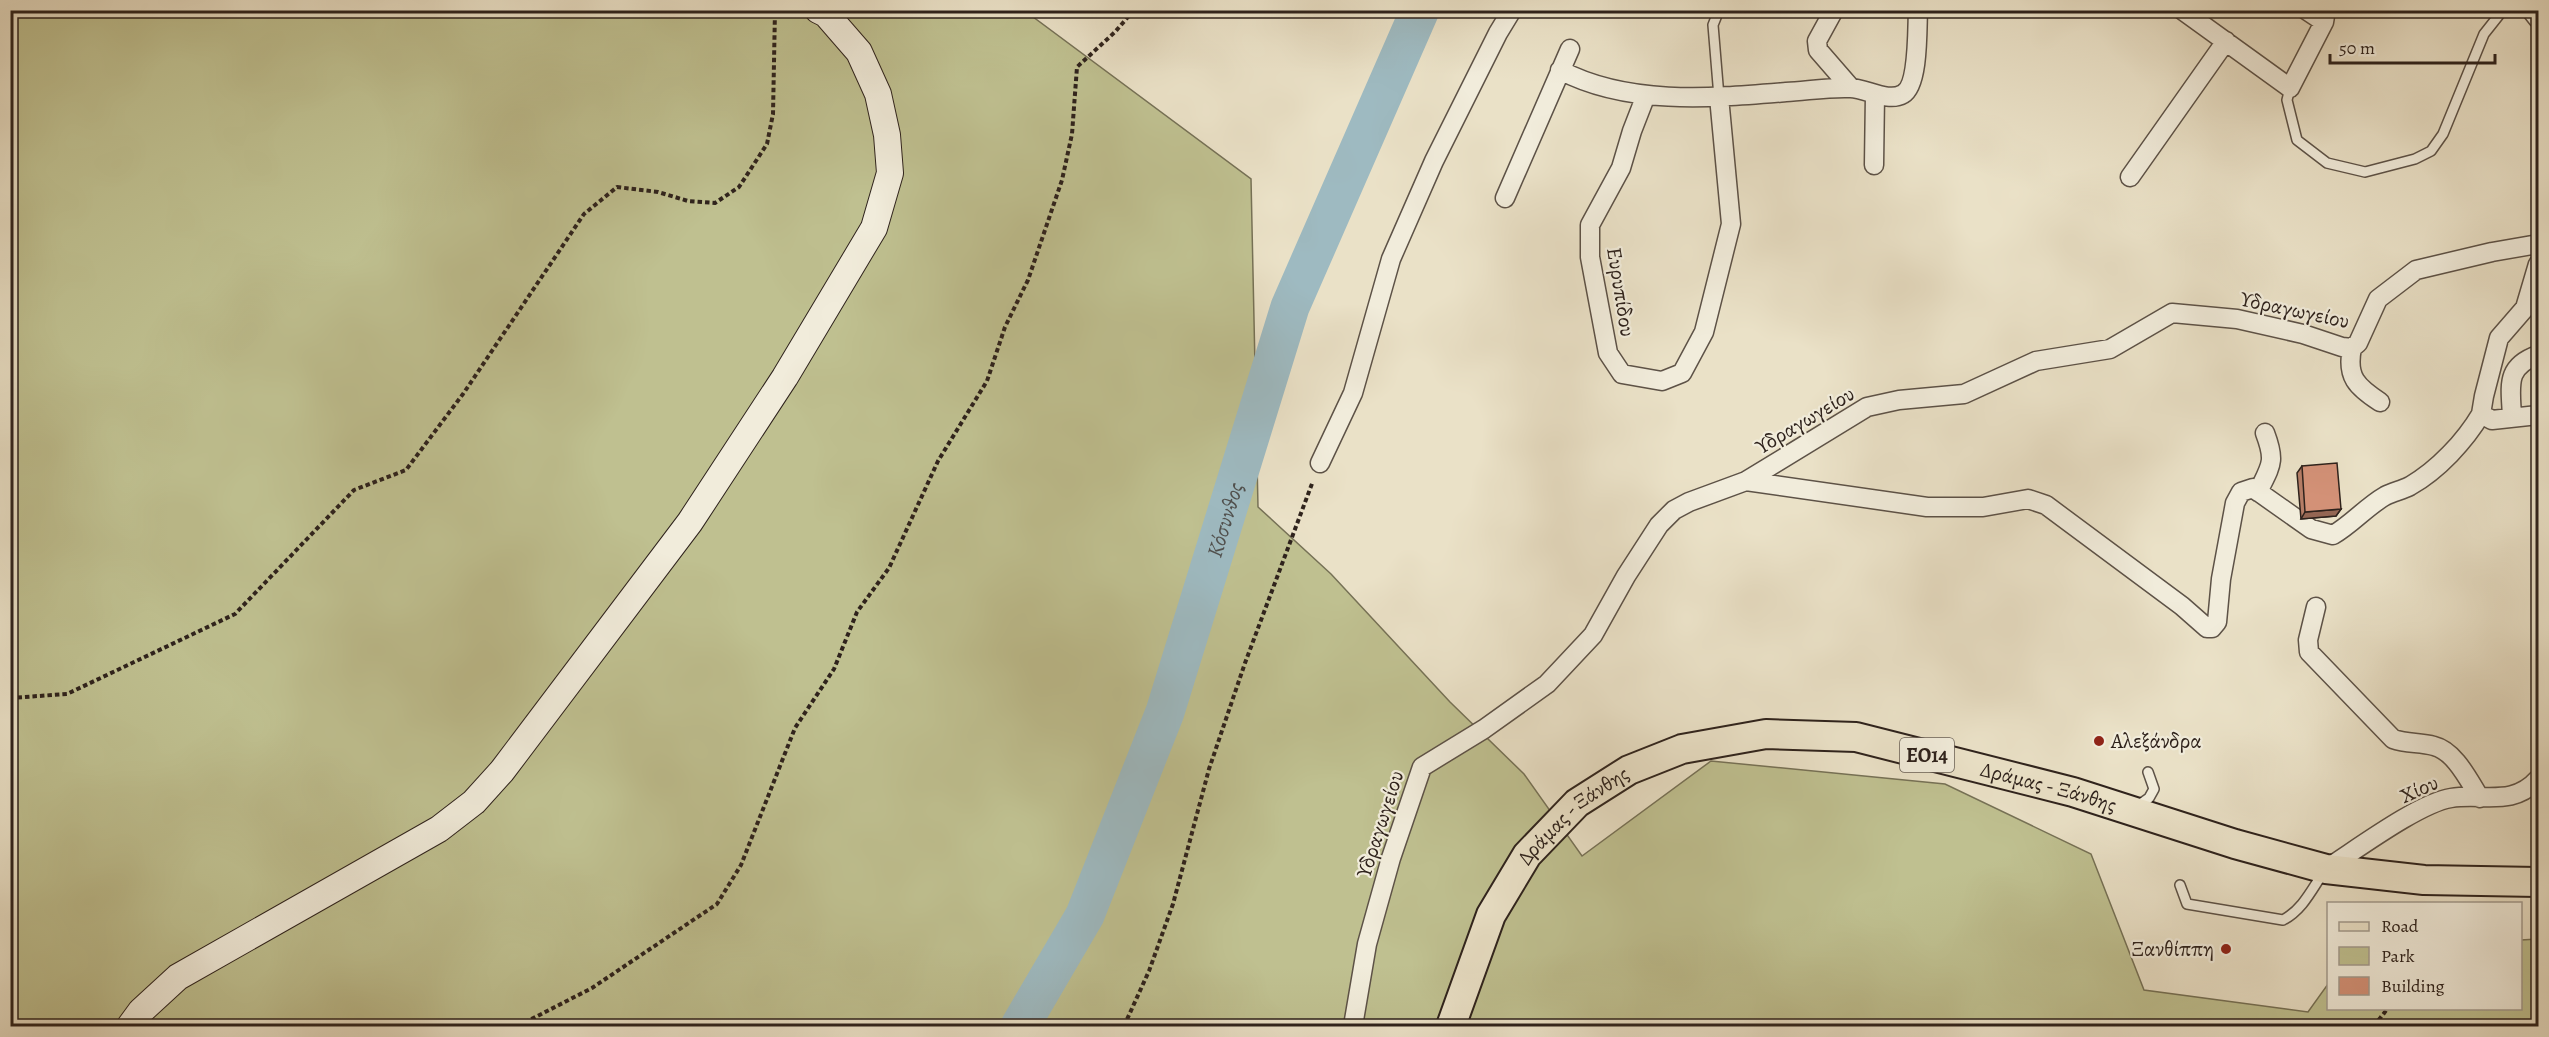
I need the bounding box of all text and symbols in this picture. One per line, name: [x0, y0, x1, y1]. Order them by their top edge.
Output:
scale bar: [2330, 27, 2495, 65]
text: 50 m: [2339, 36, 2375, 60]
street label: Ευρυπίδου: [1600, 245, 1642, 339]
street label: Υδραγωγείου: [2237, 285, 2352, 335]
street label: Υδραγωγείου: [1749, 379, 1860, 461]
water label: Κόσυνθος: [1200, 479, 1251, 561]
place label: Αλεξάνδρα: [2110, 727, 2202, 755]
marker: Αλεξάνδρα: [2092, 734, 2106, 748]
road number: ΕΟ14: [1900, 738, 1954, 772]
street label: Δράμας - Ξάνθης: [1978, 755, 2120, 819]
street label: Δράμας - Ξάνθης: [1510, 760, 1634, 870]
street label: Υδραγωγείου: [1349, 767, 1410, 882]
street label: Χίου: [2395, 768, 2443, 810]
legend: [2327, 902, 2522, 1010]
text: Road: [2381, 914, 2419, 938]
place label: Ξανθίππη: [2132, 935, 2214, 963]
marker: Ξανθίππη: [2219, 942, 2233, 956]
text: Park: [2381, 944, 2415, 968]
text: Building: [2381, 974, 2445, 998]

